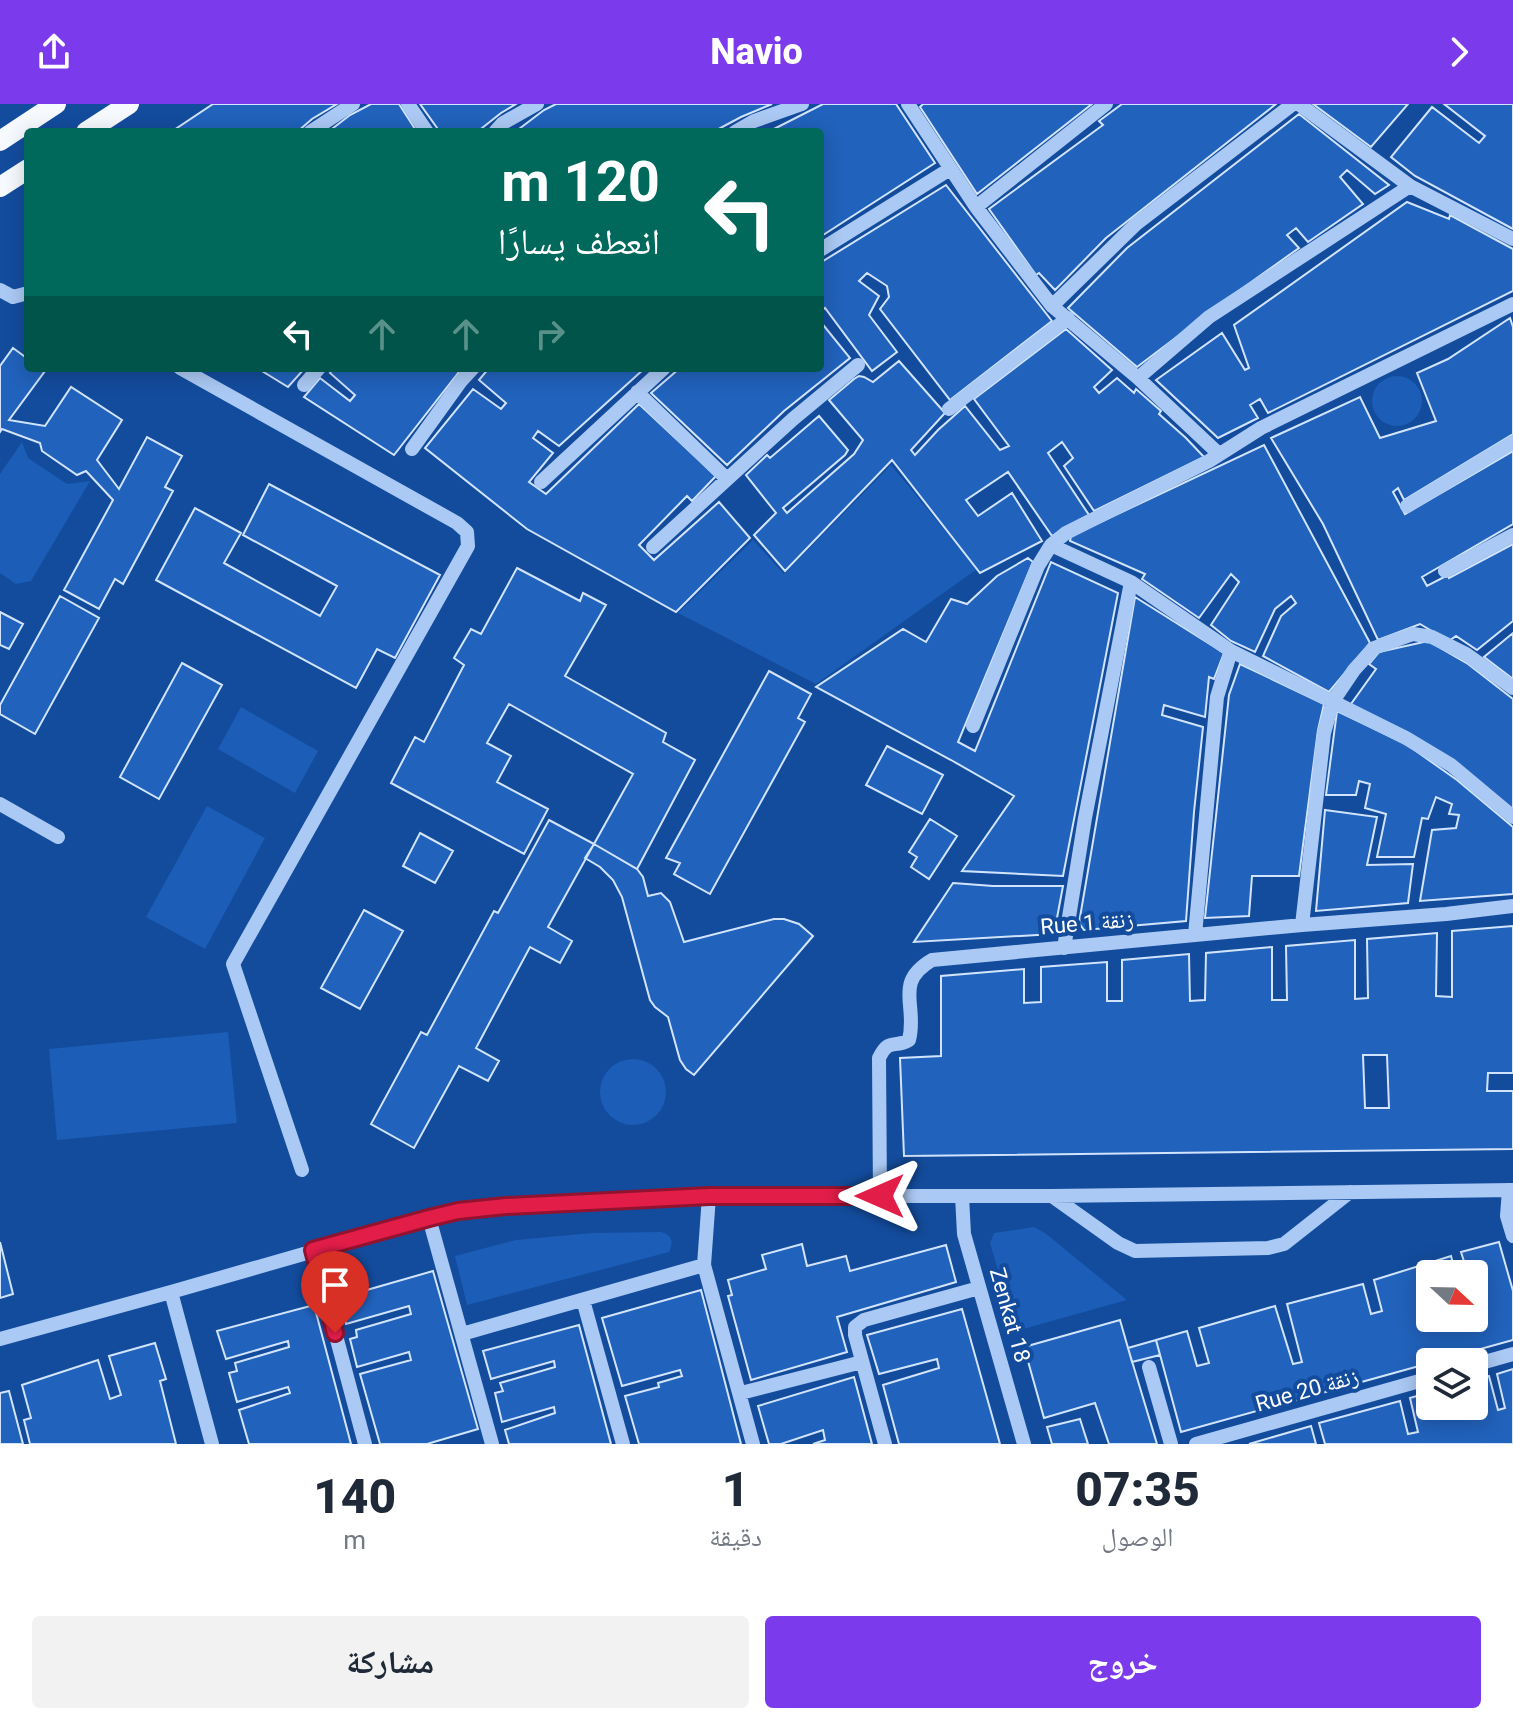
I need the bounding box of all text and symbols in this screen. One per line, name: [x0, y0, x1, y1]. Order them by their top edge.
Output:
icon: share: [32, 30, 76, 74]
icon: forward: [1437, 30, 1481, 74]
text: Navio: [710, 31, 803, 73]
text: 120 m: [501, 149, 660, 215]
icon: left: [688, 160, 792, 264]
text: انعطف يسارًا: [498, 221, 660, 263]
icon: left: [276, 312, 320, 356]
icon: ahead: [360, 312, 404, 356]
icon: ahead: [444, 312, 488, 356]
icon: right: [528, 312, 572, 356]
street label: Rue 1 زنقة: [1039, 906, 1135, 940]
position arrow: [838, 1154, 922, 1238]
pin: [301, 1251, 369, 1333]
north arrow: [1416, 1260, 1488, 1332]
map controls: [1416, 1260, 1488, 1420]
icon: arrive: [313, 1263, 357, 1307]
street label: Zenkat 18: [985, 1265, 1035, 1365]
button: layers: [1416, 1348, 1488, 1420]
street label: Rue 20 زنقة: [1253, 1363, 1361, 1417]
text: 1: [722, 1461, 750, 1518]
text: 07:35: [1075, 1461, 1200, 1518]
text: 140: [313, 1468, 396, 1525]
text: دقيقة: [709, 1522, 762, 1552]
text: الوصول: [1102, 1522, 1174, 1552]
text: m: [343, 1525, 366, 1555]
button: مشاركة: [32, 1616, 749, 1708]
button: خروج: [765, 1616, 1481, 1708]

